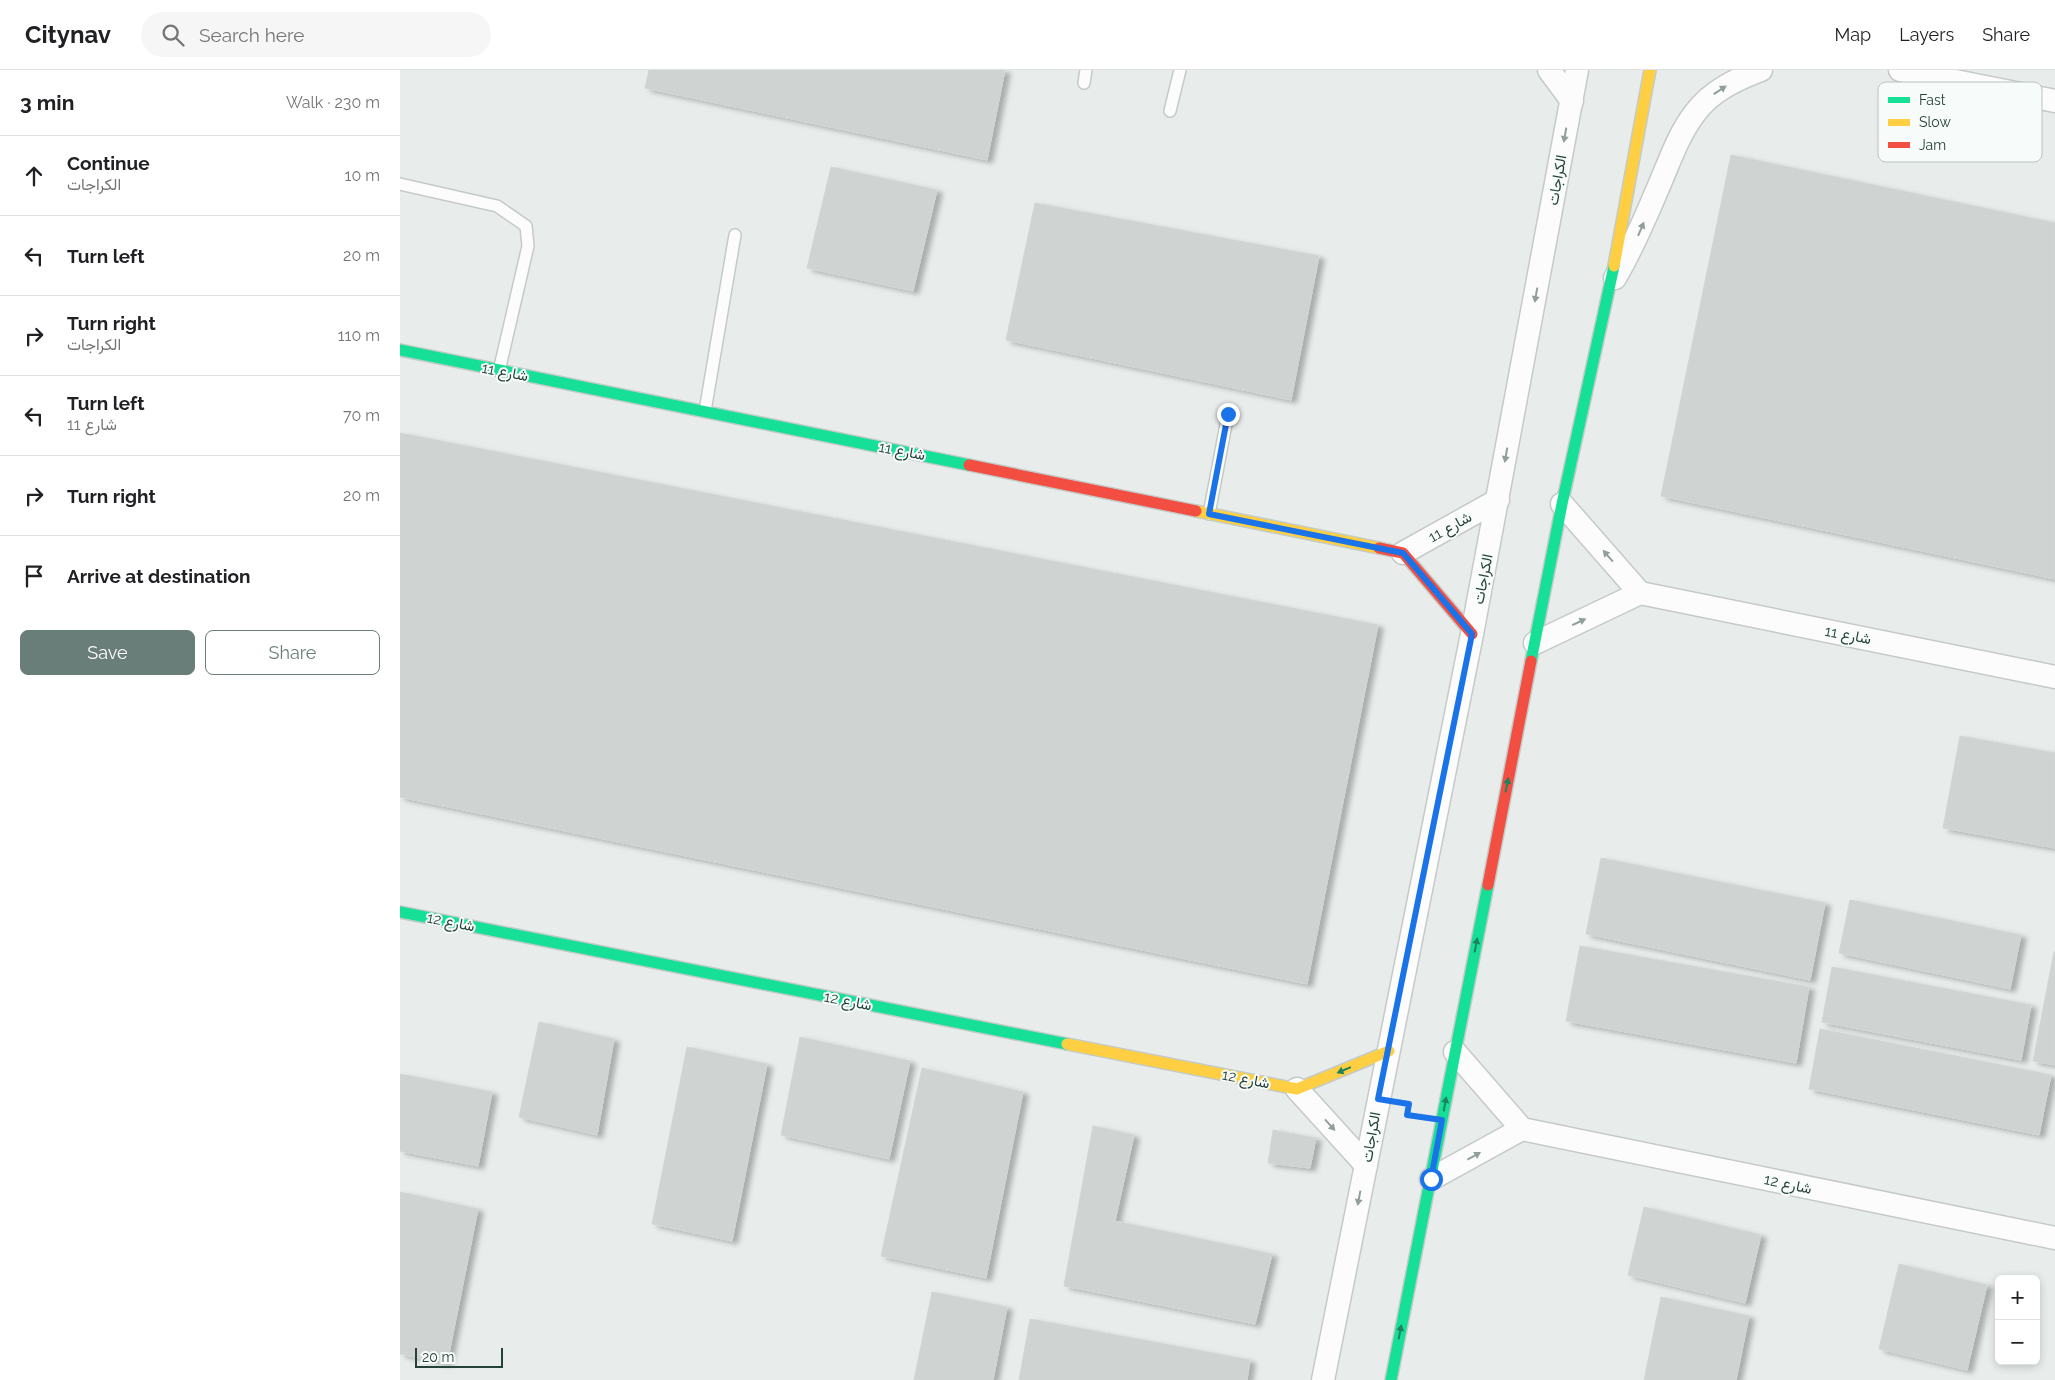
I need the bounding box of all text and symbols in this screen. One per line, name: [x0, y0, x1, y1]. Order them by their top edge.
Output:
search box: [141, 12, 491, 57]
text: Citynav: [25, 20, 111, 49]
icon: search: [159, 21, 187, 49]
text: Search here: [199, 24, 304, 46]
text: Map: [1835, 24, 1871, 45]
text: Layers: [1899, 24, 1954, 45]
text: Share: [1982, 24, 2030, 45]
legend: [1878, 82, 2042, 162]
one-way arrow: [1713, 86, 1727, 95]
text: 3 min: [20, 90, 74, 115]
text: Fast: [1919, 92, 1946, 108]
text: Walk · 230 m: [286, 93, 380, 112]
text: Slow: [1919, 114, 1951, 130]
one-way arrow: [1561, 128, 1569, 144]
text: Jam: [1919, 137, 1946, 153]
text: Continue: [67, 152, 150, 174]
street label: الكراجات: [1544, 153, 1570, 207]
icon: ahead: [20, 162, 48, 190]
text: 10 m: [345, 166, 380, 185]
text: الكراجات: [67, 175, 121, 194]
one-way arrow: [1637, 222, 1645, 236]
icon: left: [20, 242, 48, 270]
text: Turn left: [67, 245, 144, 267]
text: 20 m: [343, 246, 380, 265]
one-way arrow: [1531, 287, 1539, 303]
text: Turn right: [67, 312, 156, 334]
icon: right: [20, 322, 48, 350]
text: 110 m: [338, 326, 380, 345]
text: الكراجات: [67, 335, 121, 354]
street label: شارع 11: [480, 359, 530, 387]
text: Turn left: [67, 392, 144, 414]
icon: left: [20, 402, 48, 430]
route end: [1217, 403, 1240, 426]
text: 70 m: [343, 406, 380, 425]
text: شارع 11: [67, 415, 117, 434]
street label: شارع 11: [877, 438, 927, 466]
one-way arrow: [1502, 447, 1510, 462]
icon: right: [20, 482, 48, 510]
text: Turn right: [67, 485, 156, 507]
text: 20 m: [343, 486, 380, 505]
street label: شارع 11: [1425, 508, 1476, 548]
one-way arrow: [1602, 551, 1614, 563]
street label: الكراجات: [1469, 552, 1497, 606]
icon: arrive: [20, 562, 48, 590]
text: Arrive at destination: [67, 565, 251, 587]
one-way arrow: [1572, 618, 1586, 626]
street label: شارع 11: [1823, 622, 1873, 650]
button: Save: [20, 630, 195, 675]
button: Share: [205, 630, 380, 675]
one-way arrow: [1503, 777, 1511, 793]
street label: شارع 12: [425, 909, 477, 937]
one-way arrow: [1472, 937, 1480, 952]
street label: شارع 12: [822, 988, 874, 1016]
street label: شارع 12: [1220, 1066, 1272, 1094]
one-way arrow: [1337, 1066, 1351, 1074]
one-way arrow: [1442, 1096, 1450, 1112]
street label: الكراجات: [1358, 1110, 1384, 1164]
one-way arrow: [1324, 1119, 1335, 1132]
one-way arrow: [1467, 1151, 1480, 1160]
route start: [1420, 1168, 1443, 1191]
street label: شارع 12: [1762, 1170, 1814, 1200]
one-way arrow: [1355, 1190, 1363, 1206]
map controls: [1995, 1275, 2040, 1365]
button: +: [1995, 1275, 2040, 1320]
button: −: [1995, 1320, 2040, 1365]
one-way arrow: [1397, 1324, 1405, 1340]
scale bar: [415, 1345, 502, 1368]
text: 20 m: [422, 1349, 454, 1365]

